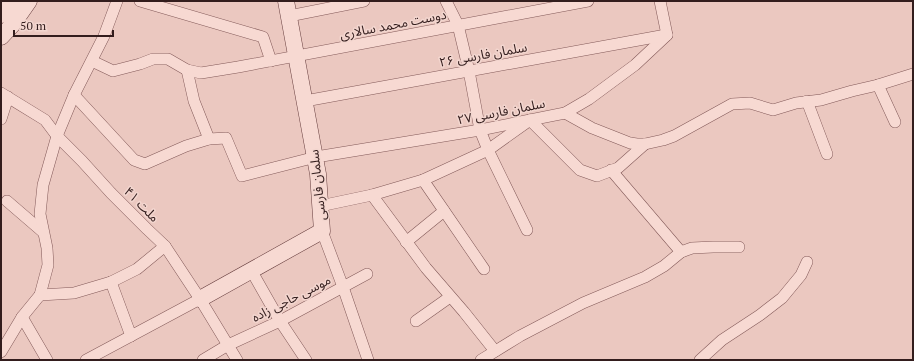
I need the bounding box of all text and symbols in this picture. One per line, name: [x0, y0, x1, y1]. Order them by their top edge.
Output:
street label: دوست محمد سالاری: [338, 5, 448, 43]
scale bar: [14, 12, 113, 38]
text: 50 m: [20, 18, 47, 33]
street label: سلمان فارسی ۲۶: [437, 37, 529, 71]
street label: سلمان فارسی ۲۷: [455, 94, 547, 128]
street label: سلمان فارسی: [304, 149, 330, 221]
street label: ملت ۴۱: [120, 182, 164, 226]
street label: موسی حاجی زاده: [248, 270, 334, 326]

